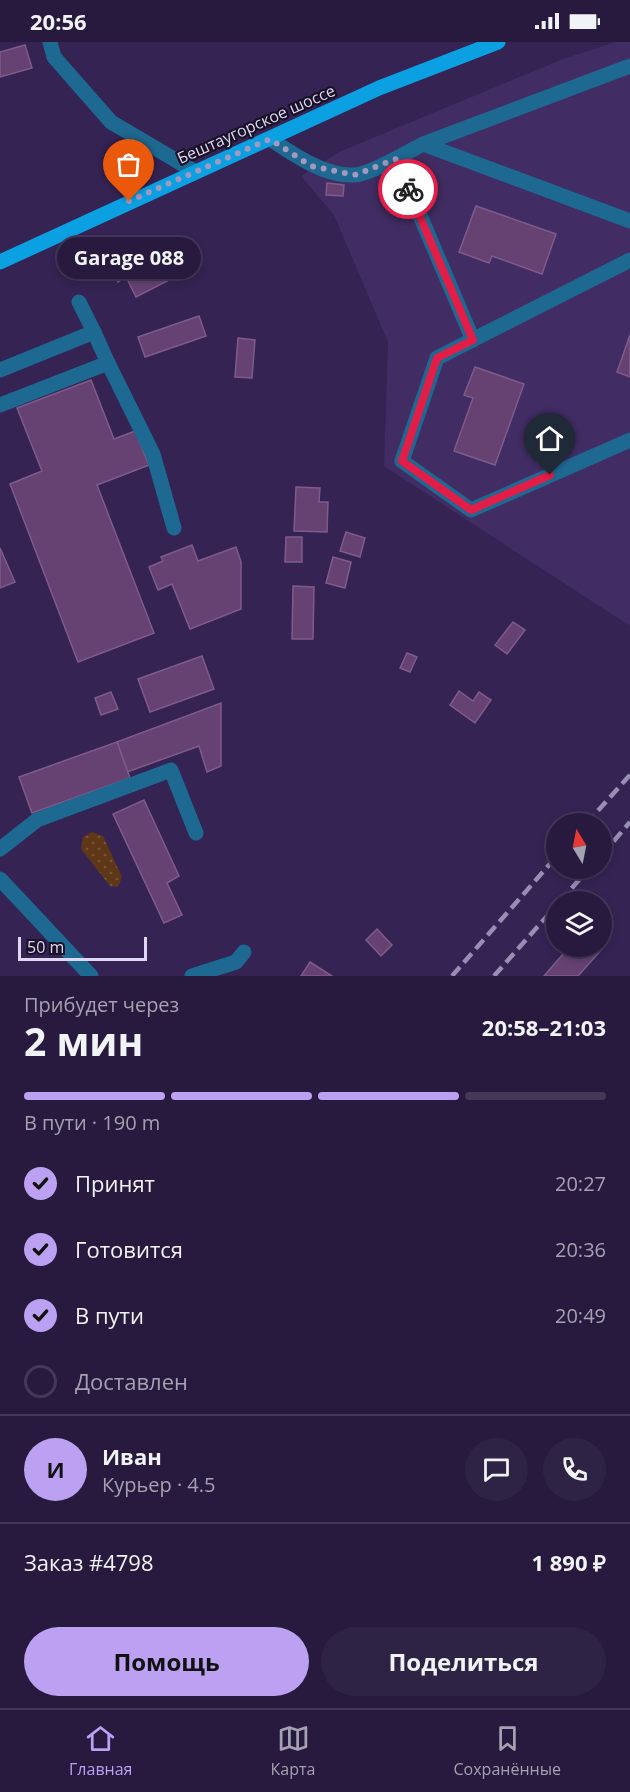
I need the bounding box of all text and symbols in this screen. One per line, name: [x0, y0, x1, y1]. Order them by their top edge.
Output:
text: 20:56: [30, 6, 87, 36]
street label: Бештаугорское шоссе: [174, 79, 338, 169]
pin: [103, 139, 154, 201]
icon: bag: [112, 148, 145, 181]
courier: [378, 159, 438, 219]
icon: bike: [392, 173, 425, 206]
callout: Garage 088: [57, 237, 201, 279]
text: Garage 088: [74, 244, 184, 271]
pin: [524, 413, 575, 475]
icon: home: [533, 422, 566, 455]
north arrow: [546, 813, 612, 879]
map controls: [546, 813, 612, 957]
button: layers: [546, 891, 612, 957]
scale bar: [18, 934, 147, 962]
text: 50 m: [27, 936, 64, 958]
text: Прибудет через: [24, 991, 179, 1018]
text: 20:58–21:03: [482, 1012, 606, 1042]
text: 2 мин: [24, 1014, 143, 1067]
text: В пути · 190 m: [24, 1109, 160, 1136]
icon: check: [24, 1167, 57, 1200]
text: Принят: [75, 1168, 155, 1198]
text: 20:27: [555, 1170, 606, 1197]
icon: check: [24, 1233, 57, 1266]
text: Готовится: [75, 1234, 183, 1264]
text: 20:36: [555, 1236, 606, 1263]
icon: check: [24, 1299, 57, 1332]
text: В пути: [75, 1300, 144, 1330]
text: 20:49: [555, 1302, 606, 1329]
text: Доставлен: [75, 1366, 188, 1396]
button: chat: [465, 1438, 528, 1501]
button: phone: [543, 1438, 606, 1501]
text: Иван: [102, 1441, 162, 1471]
text: И: [46, 1454, 65, 1484]
text: Курьер · 4.5: [102, 1471, 216, 1498]
text: Заказ #4798: [24, 1547, 154, 1577]
text: 1 890 ₽: [531, 1547, 606, 1577]
button: Помощь: [24, 1627, 309, 1696]
button: Поделиться: [321, 1627, 606, 1696]
tab: Главная: [69, 1722, 132, 1780]
tab: Карта: [271, 1722, 315, 1780]
tab: Сохранённые: [454, 1722, 561, 1780]

